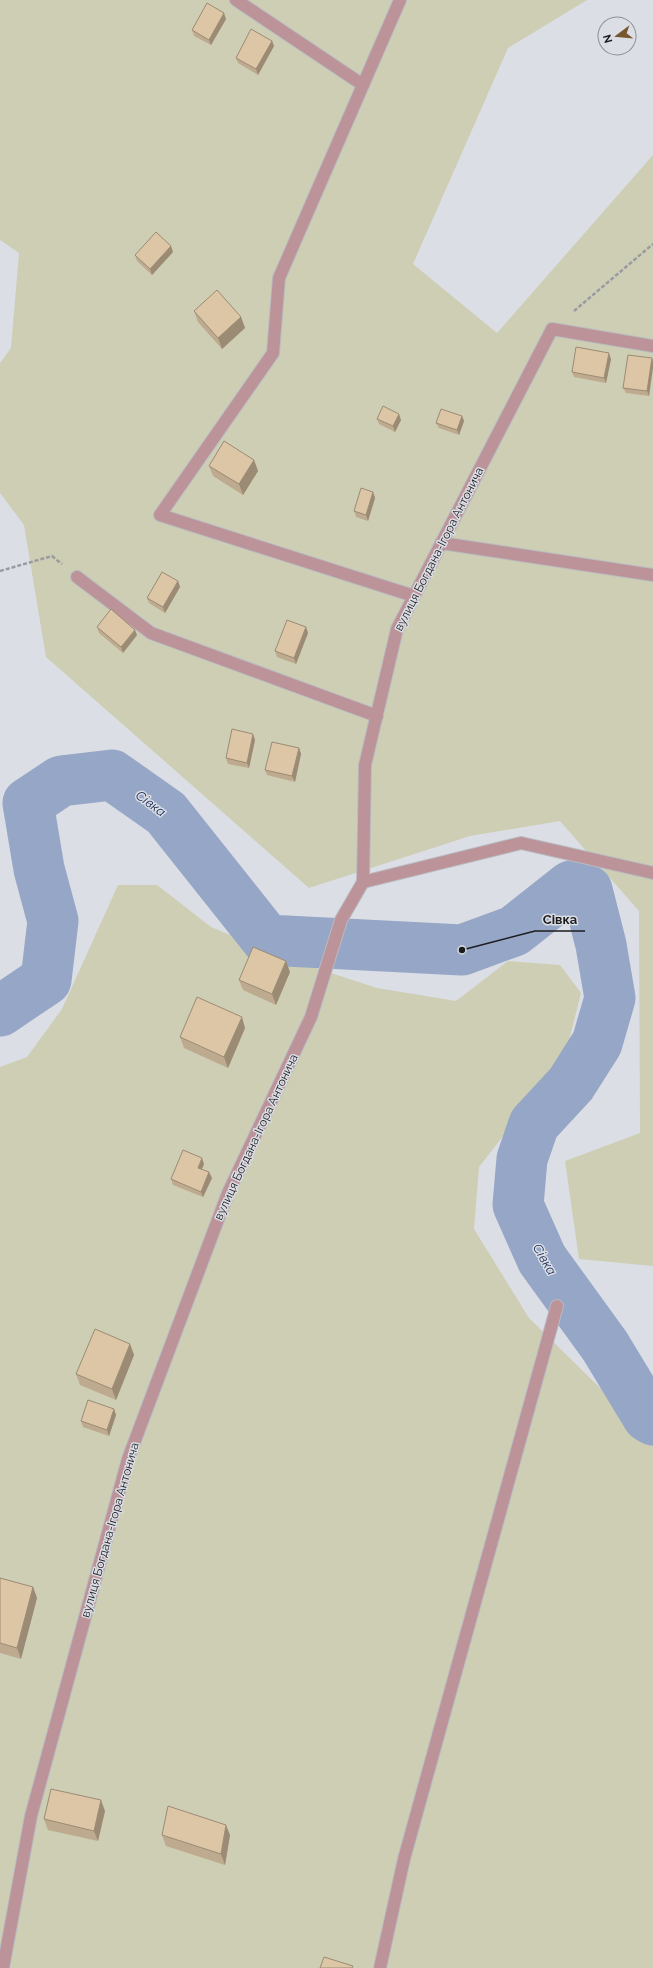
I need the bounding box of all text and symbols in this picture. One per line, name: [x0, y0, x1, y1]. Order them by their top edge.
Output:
north arrow: [597, 16, 637, 56]
text: N: [600, 33, 615, 44]
street label: вулиця Богдана-Ігора Антонича: [392, 465, 486, 633]
water label: Сівка: [133, 787, 169, 820]
callout: Сівка: [535, 906, 585, 931]
text: Сівка: [543, 912, 578, 927]
street label: вулиця Богдана-Ігора Антонича: [211, 1052, 301, 1222]
water label: Сівка: [530, 1241, 560, 1278]
street label: вулиця Богдана-Ігора Антонича: [78, 1441, 142, 1619]

